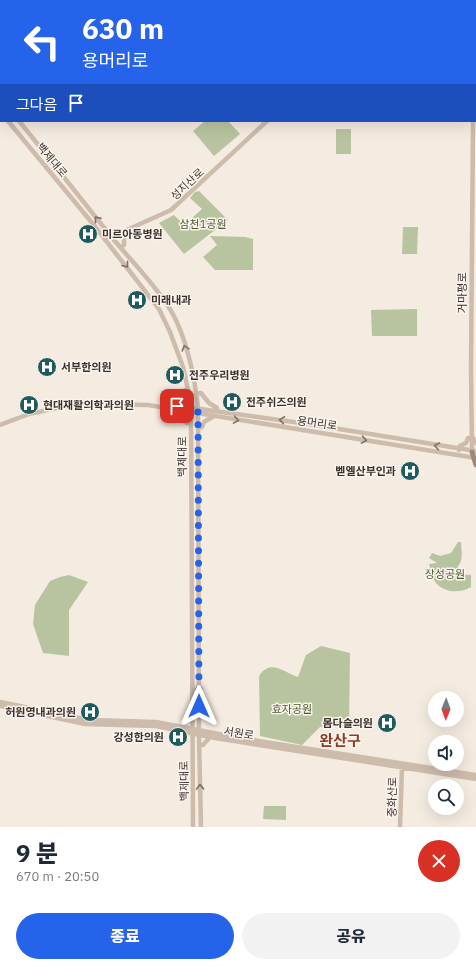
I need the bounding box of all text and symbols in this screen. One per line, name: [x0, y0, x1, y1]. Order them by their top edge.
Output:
text: 630 m: [82, 10, 164, 47]
icon: left: [16, 16, 68, 68]
text: 용머리로: [82, 49, 148, 72]
icon: arrive: [65, 92, 87, 114]
text: 그다음: [16, 95, 57, 114]
street label: 백제대로: [34, 140, 70, 180]
street label: 성지산로: [167, 165, 207, 203]
one-way arrow: [95, 216, 102, 223]
park label: 삼천1공원: [179, 217, 227, 231]
hospital icon: 미르아동병원: [77, 223, 99, 245]
place label: 미르아동병원: [102, 227, 163, 241]
one-way arrow: [121, 261, 128, 268]
street label: 거마평로: [455, 273, 469, 313]
hospital icon: 미래내과: [126, 289, 148, 311]
place label: 미래내과: [151, 293, 191, 307]
one-way arrow: [181, 345, 190, 352]
hospital icon: 서부한의원: [36, 356, 58, 378]
place label: 서부한의원: [61, 360, 112, 374]
hospital icon: 전주우리병원: [164, 364, 186, 386]
place label: 전주우리병원: [189, 368, 250, 382]
pin: [160, 389, 194, 423]
hospital icon: 전주쉬즈의원: [221, 391, 243, 413]
hospital icon: 현대재활의학과의원: [18, 394, 40, 416]
icon: arrive: [166, 395, 188, 417]
place label: 전주쉬즈의원: [246, 395, 307, 409]
place label: 현대재활의학과의원: [43, 398, 134, 412]
street label: 용머리로: [296, 413, 338, 433]
one-way arrow: [233, 415, 239, 423]
one-way arrow: [279, 416, 285, 425]
one-way arrow: [361, 435, 368, 443]
street label: 백제대로: [175, 437, 189, 477]
one-way arrow: [434, 442, 441, 451]
hospital icon: 벧엘산부인과: [399, 460, 421, 482]
place label: 벧엘산부인과: [335, 464, 396, 478]
park label: 장성공원: [425, 567, 465, 581]
position arrow: [178, 685, 220, 727]
north arrow: [428, 691, 464, 727]
map controls: [428, 691, 464, 815]
hospital icon: 허원영내과의원: [79, 701, 101, 723]
park label: 효자공원: [272, 702, 312, 716]
place label: 허원영내과의원: [5, 705, 76, 719]
hospital icon: 몸다슬의원: [376, 712, 398, 734]
place label: 몸다슬의원: [322, 716, 373, 730]
street label: 서원로: [223, 724, 255, 742]
hospital icon: 강성한의원: [167, 726, 189, 748]
place label: 강성한의원: [113, 730, 164, 744]
district label: 완산구: [319, 731, 361, 750]
button: sound: [428, 735, 464, 771]
street label: 백제대로: [177, 761, 191, 801]
street label: 중화산로: [385, 777, 399, 817]
button: search: [428, 779, 464, 815]
one-way arrow: [196, 784, 205, 790]
text: 9 분: [16, 837, 58, 869]
button: close: [418, 840, 460, 882]
text: 670 m · 20:50: [16, 868, 99, 885]
button: 종료: [16, 913, 234, 959]
button: 공유: [242, 913, 460, 959]

